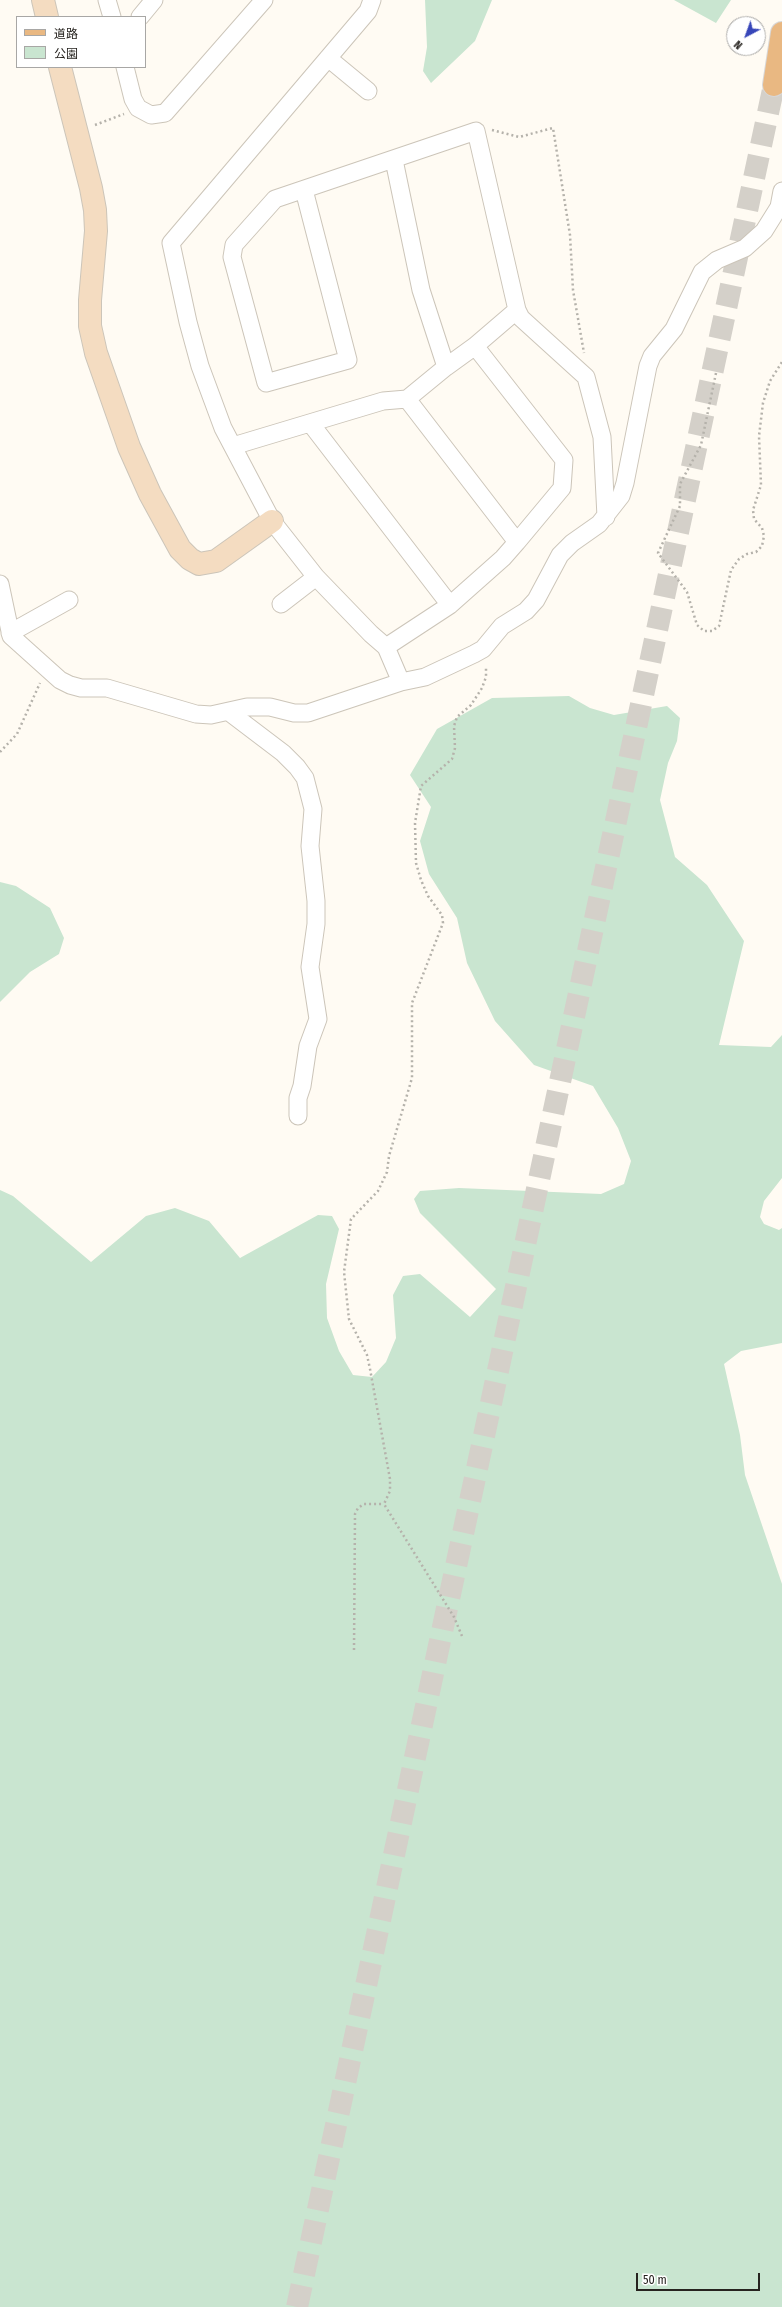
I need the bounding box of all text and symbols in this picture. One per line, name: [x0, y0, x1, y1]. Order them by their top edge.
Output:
legend: [16, 16, 146, 68]
north arrow: [726, 16, 766, 56]
text: 道路: [54, 27, 78, 41]
text: N: [732, 38, 745, 52]
text: 公園: [54, 47, 78, 61]
scale bar: [638, 2265, 762, 2291]
text: 50 m: [643, 2273, 667, 2287]

